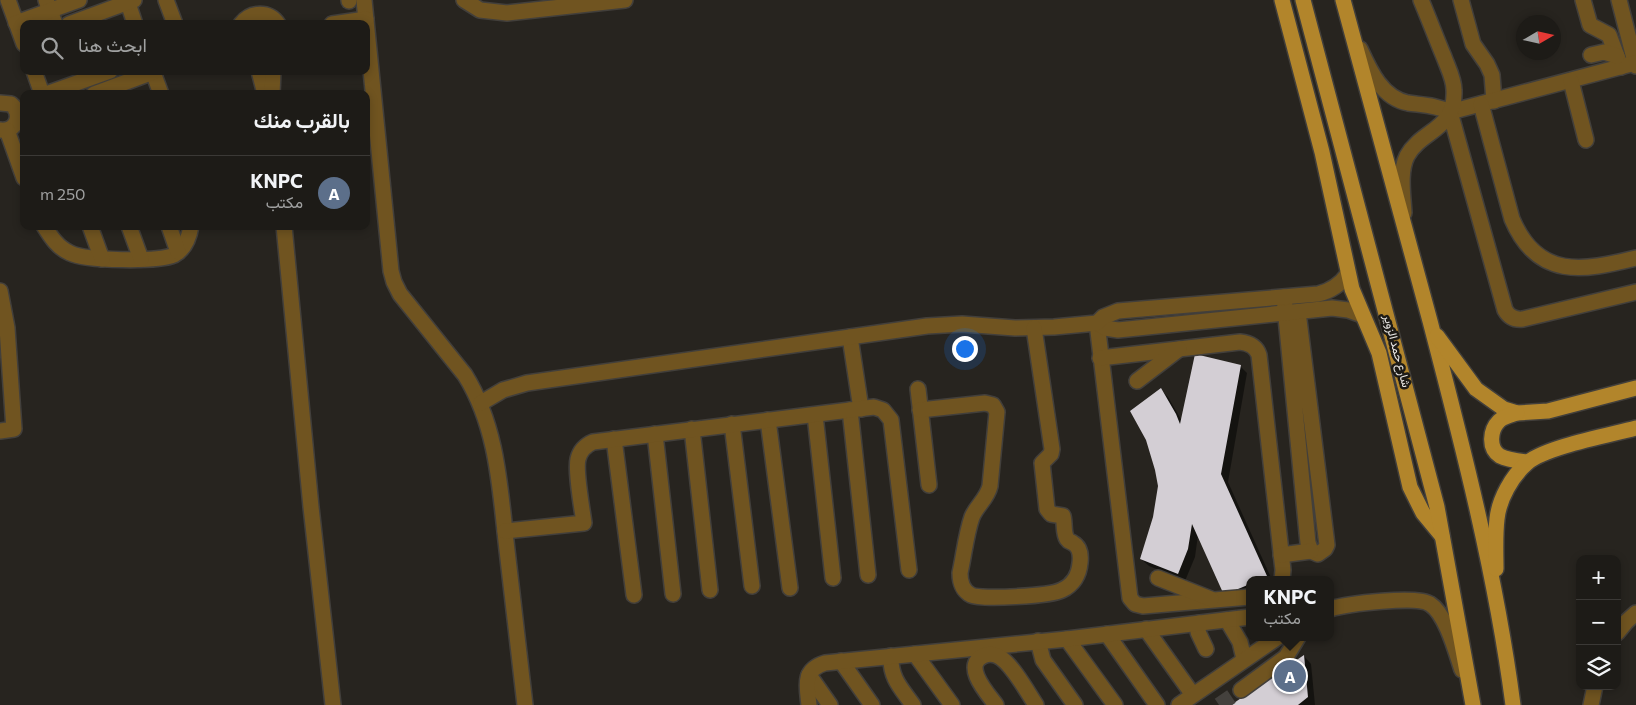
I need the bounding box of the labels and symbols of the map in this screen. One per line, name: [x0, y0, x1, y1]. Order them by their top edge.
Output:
north arrow: [1516, 15, 1561, 60]
street label: شارع حمد الزوير: [1378, 312, 1414, 389]
your location: [952, 336, 978, 362]
pin: A: [1274, 657, 1306, 695]

